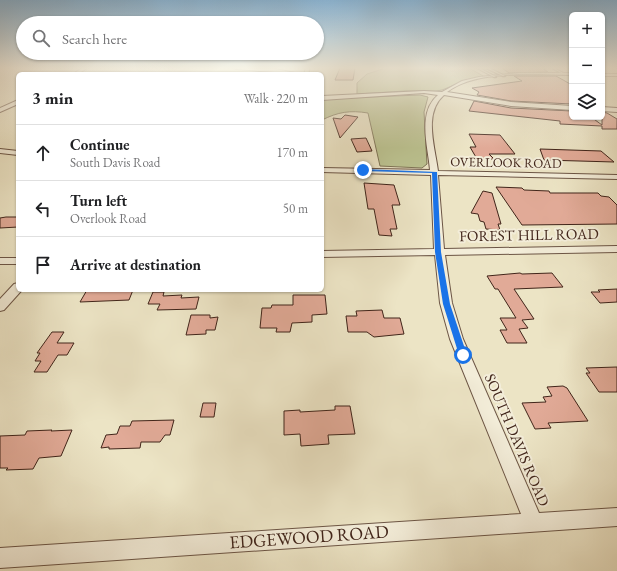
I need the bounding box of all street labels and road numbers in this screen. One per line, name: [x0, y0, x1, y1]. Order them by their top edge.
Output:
street label: OVERLOOK ROAD: [450, 153, 562, 172]
street label: FOREST HILL ROAD: [459, 224, 599, 245]
street label: SOUTH DAVIS ROAD: [481, 371, 554, 509]
street label: EDGEWOOD ROAD: [229, 519, 389, 554]

